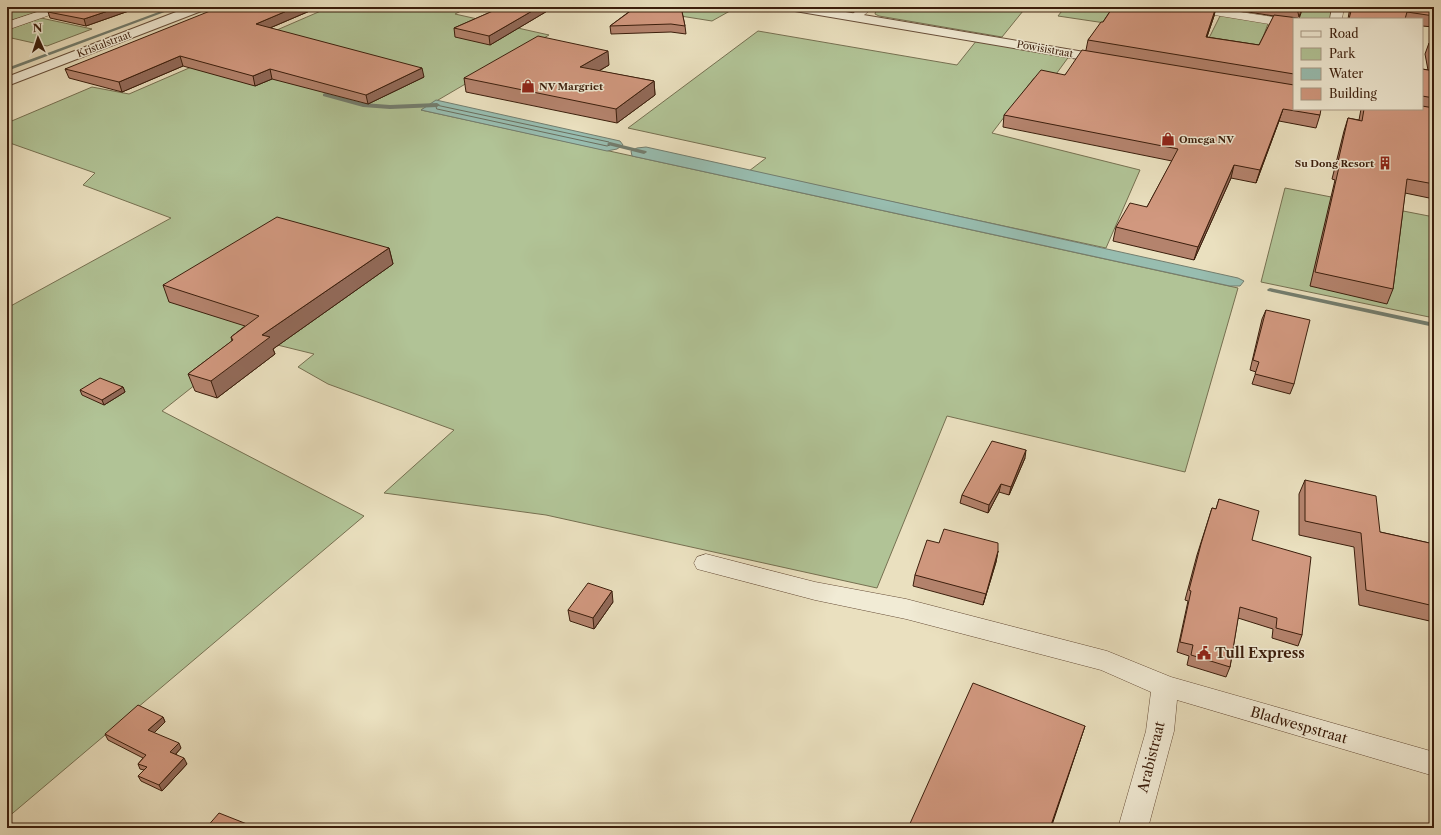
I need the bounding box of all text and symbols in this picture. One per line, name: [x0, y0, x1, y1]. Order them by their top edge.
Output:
north arrow: [18, 18, 58, 58]
legend: [1293, 18, 1423, 110]
text: N: [32, 21, 43, 35]
text: Road: [1329, 26, 1359, 41]
street label: Kristalstraat: [75, 28, 133, 60]
street label: Powisistraat: [1016, 38, 1075, 60]
text: Park: [1329, 46, 1356, 61]
text: Water: [1328, 66, 1363, 81]
shop icon: NV Margriet: [520, 78, 536, 94]
place label: NV Margriet: [539, 80, 603, 93]
text: Building: [1329, 86, 1377, 101]
shop icon: Omega NV: [1160, 131, 1176, 147]
place label: Omega NV: [1179, 133, 1234, 146]
building icon: Su Dong Resort: [1377, 155, 1393, 171]
place label: Su Dong Resort: [1295, 157, 1374, 170]
place label: Tull Express: [1215, 644, 1305, 662]
public building icon: Tull Express: [1196, 645, 1212, 661]
street label: Bladwespstraat: [1248, 703, 1350, 747]
street label: Arabistraat: [1133, 719, 1169, 795]

